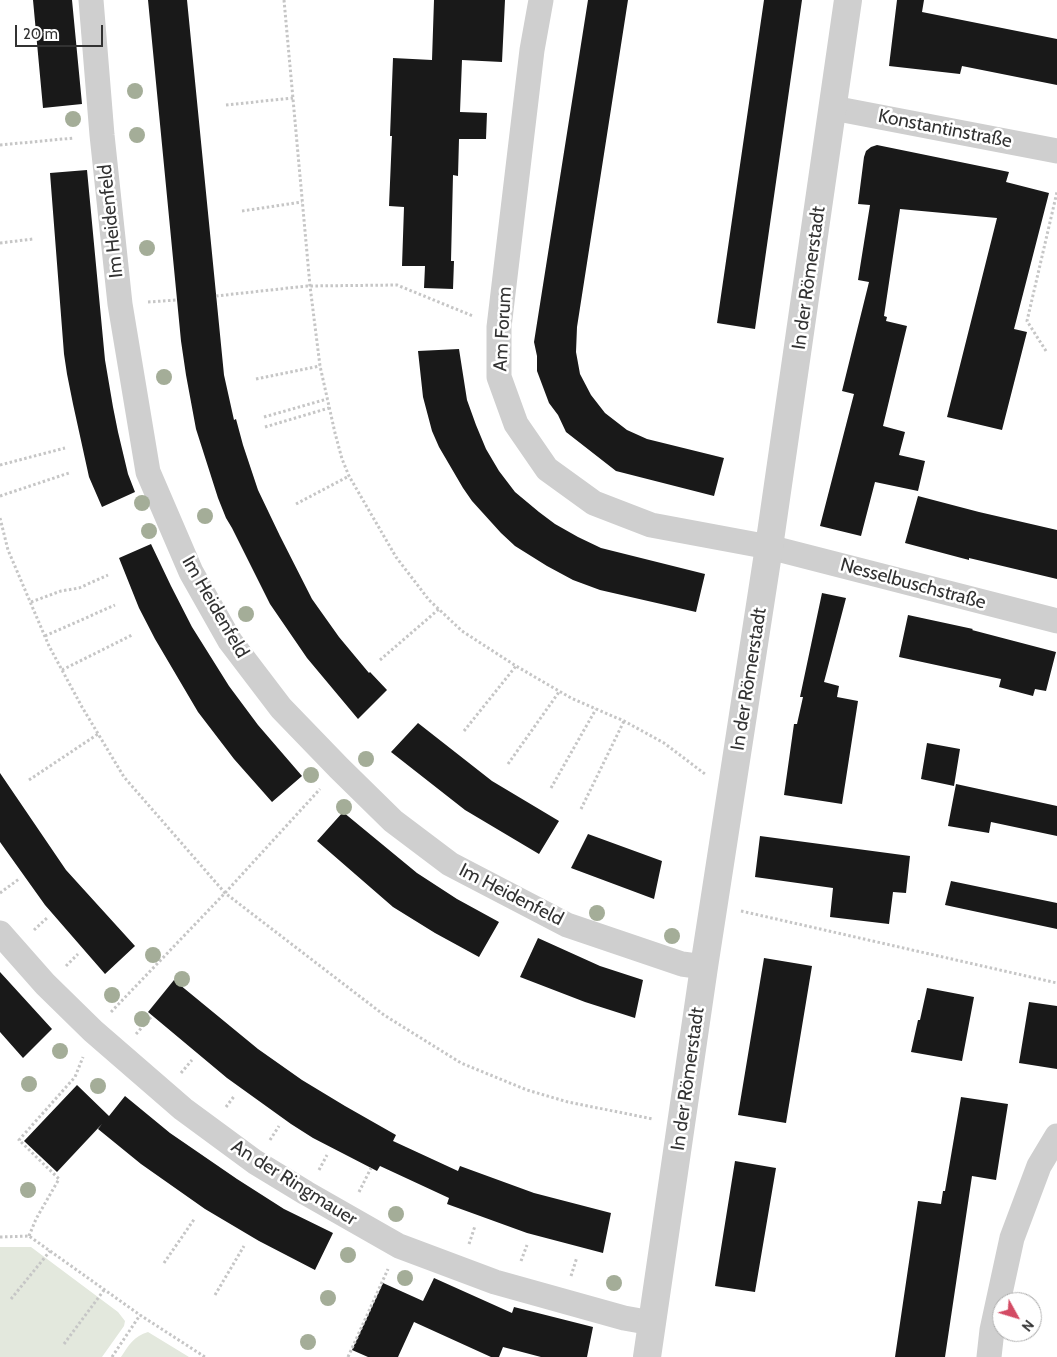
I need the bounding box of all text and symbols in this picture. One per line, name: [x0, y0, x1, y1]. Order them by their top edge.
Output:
scale bar: [18, 15, 105, 47]
text: 20 m: [23, 25, 58, 43]
street label: Konstantinstraße: [876, 105, 1014, 153]
street label: Im Heidenfeld: [94, 163, 128, 279]
street label: In der Römerstadt: [788, 205, 830, 351]
street label: Am Forum: [489, 286, 517, 372]
street label: Im Heidenfeld: [177, 552, 253, 662]
street label: Nesselbuschstraße: [838, 554, 988, 614]
street label: In der Römerstadt: [726, 606, 772, 752]
street label: Im Heidenfeld: [455, 859, 567, 931]
street label: In der Römerstadt: [667, 1006, 709, 1152]
street label: An der Ringmauer: [227, 1135, 361, 1231]
north arrow: [992, 1292, 1042, 1342]
text: N: [1018, 1316, 1038, 1335]

